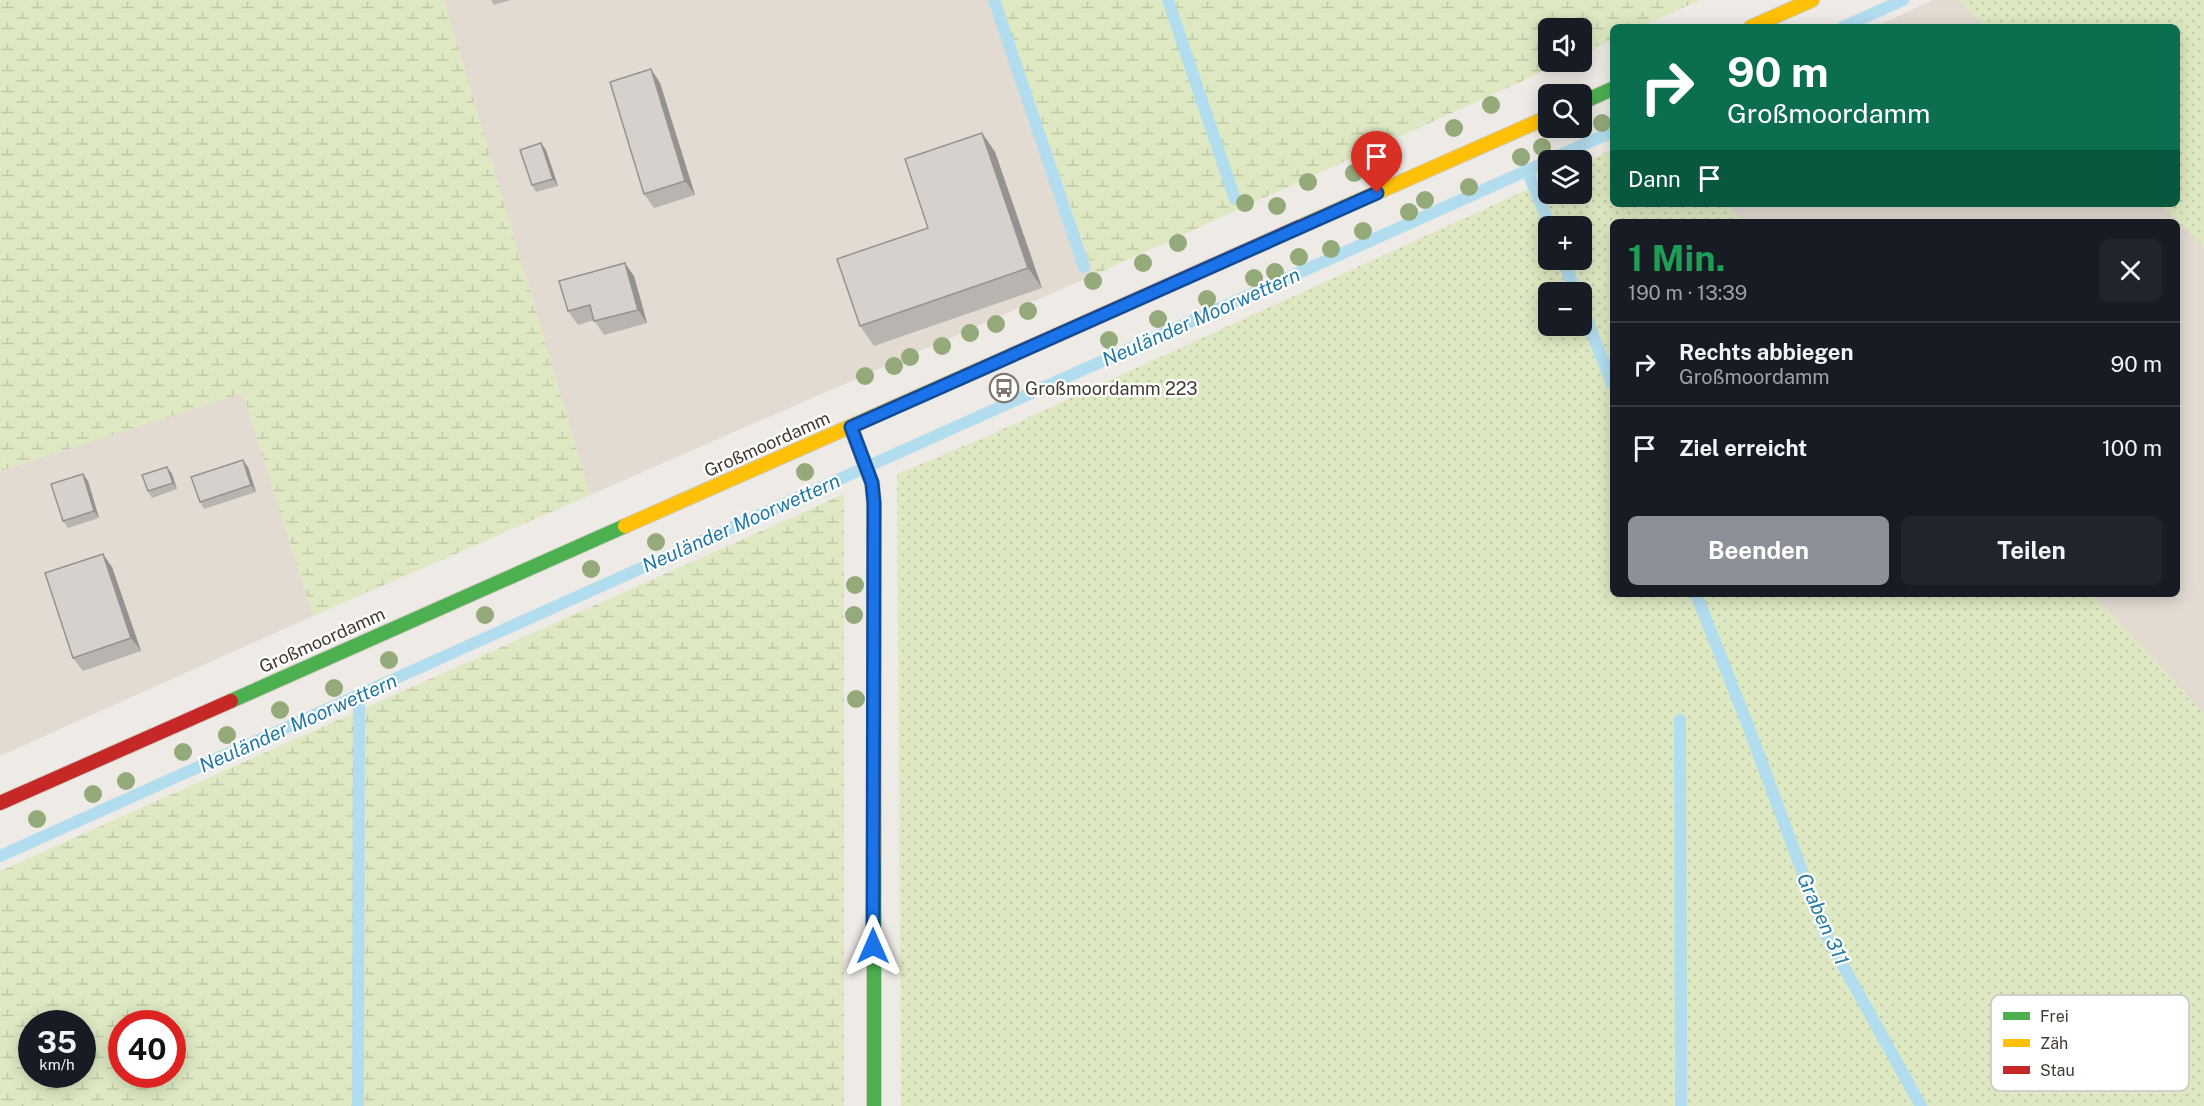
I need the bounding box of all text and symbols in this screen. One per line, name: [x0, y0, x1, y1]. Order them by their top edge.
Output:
map controls: [1538, 18, 1592, 336]
button: sound: [1538, 18, 1592, 72]
text: 90 m: [1727, 47, 1829, 96]
icon: right: [1628, 48, 1706, 126]
button: search: [1538, 84, 1592, 138]
text: Großmoordamm: [1727, 97, 1930, 129]
pin: [1351, 131, 1402, 193]
icon: arrive: [1360, 140, 1393, 173]
button: layers: [1538, 150, 1592, 204]
icon: arrive: [1693, 162, 1726, 195]
text: Dann: [1628, 166, 1681, 192]
button: +: [1538, 216, 1592, 270]
text: 1 Min.: [1628, 237, 1725, 279]
button: close: [2099, 239, 2162, 302]
water label: Neuländer Moorwettern: [1098, 262, 1304, 372]
text: 190 m · 13:39: [1628, 281, 1747, 305]
button: −: [1538, 282, 1592, 336]
text: Rechts abbiegen: [1679, 339, 1854, 365]
icon: right: [1628, 348, 1661, 381]
text: 90 m: [2111, 351, 2162, 377]
text: Großmoordamm: [1679, 365, 1830, 389]
bus stop icon: Großmoordamm 223: [988, 372, 1020, 404]
place label: Großmoordamm 223: [1025, 378, 1198, 399]
street label: Großmoordamm: [701, 407, 833, 481]
icon: arrive: [1628, 432, 1661, 465]
text: Ziel erreicht: [1679, 435, 1807, 461]
text: 100 m: [2102, 435, 2162, 461]
water label: Neuländer Moorwettern: [638, 468, 844, 578]
button: Beenden: [1628, 516, 1889, 585]
button: Teilen: [1901, 516, 2162, 585]
street label: Großmoordamm: [256, 603, 388, 677]
water label: Neuländer Moorwettern: [195, 668, 401, 778]
water label: Graben 311: [1792, 869, 1854, 969]
position arrow: [841, 914, 905, 978]
legend: [1991, 995, 2189, 1091]
text: Frei: [2040, 1007, 2069, 1026]
speed limit sign: 40: [108, 1010, 186, 1088]
text: 35: [37, 1024, 77, 1060]
text: Zäh: [2040, 1034, 2068, 1053]
text: km/h: [39, 1056, 75, 1073]
text: Stau: [2040, 1061, 2075, 1080]

